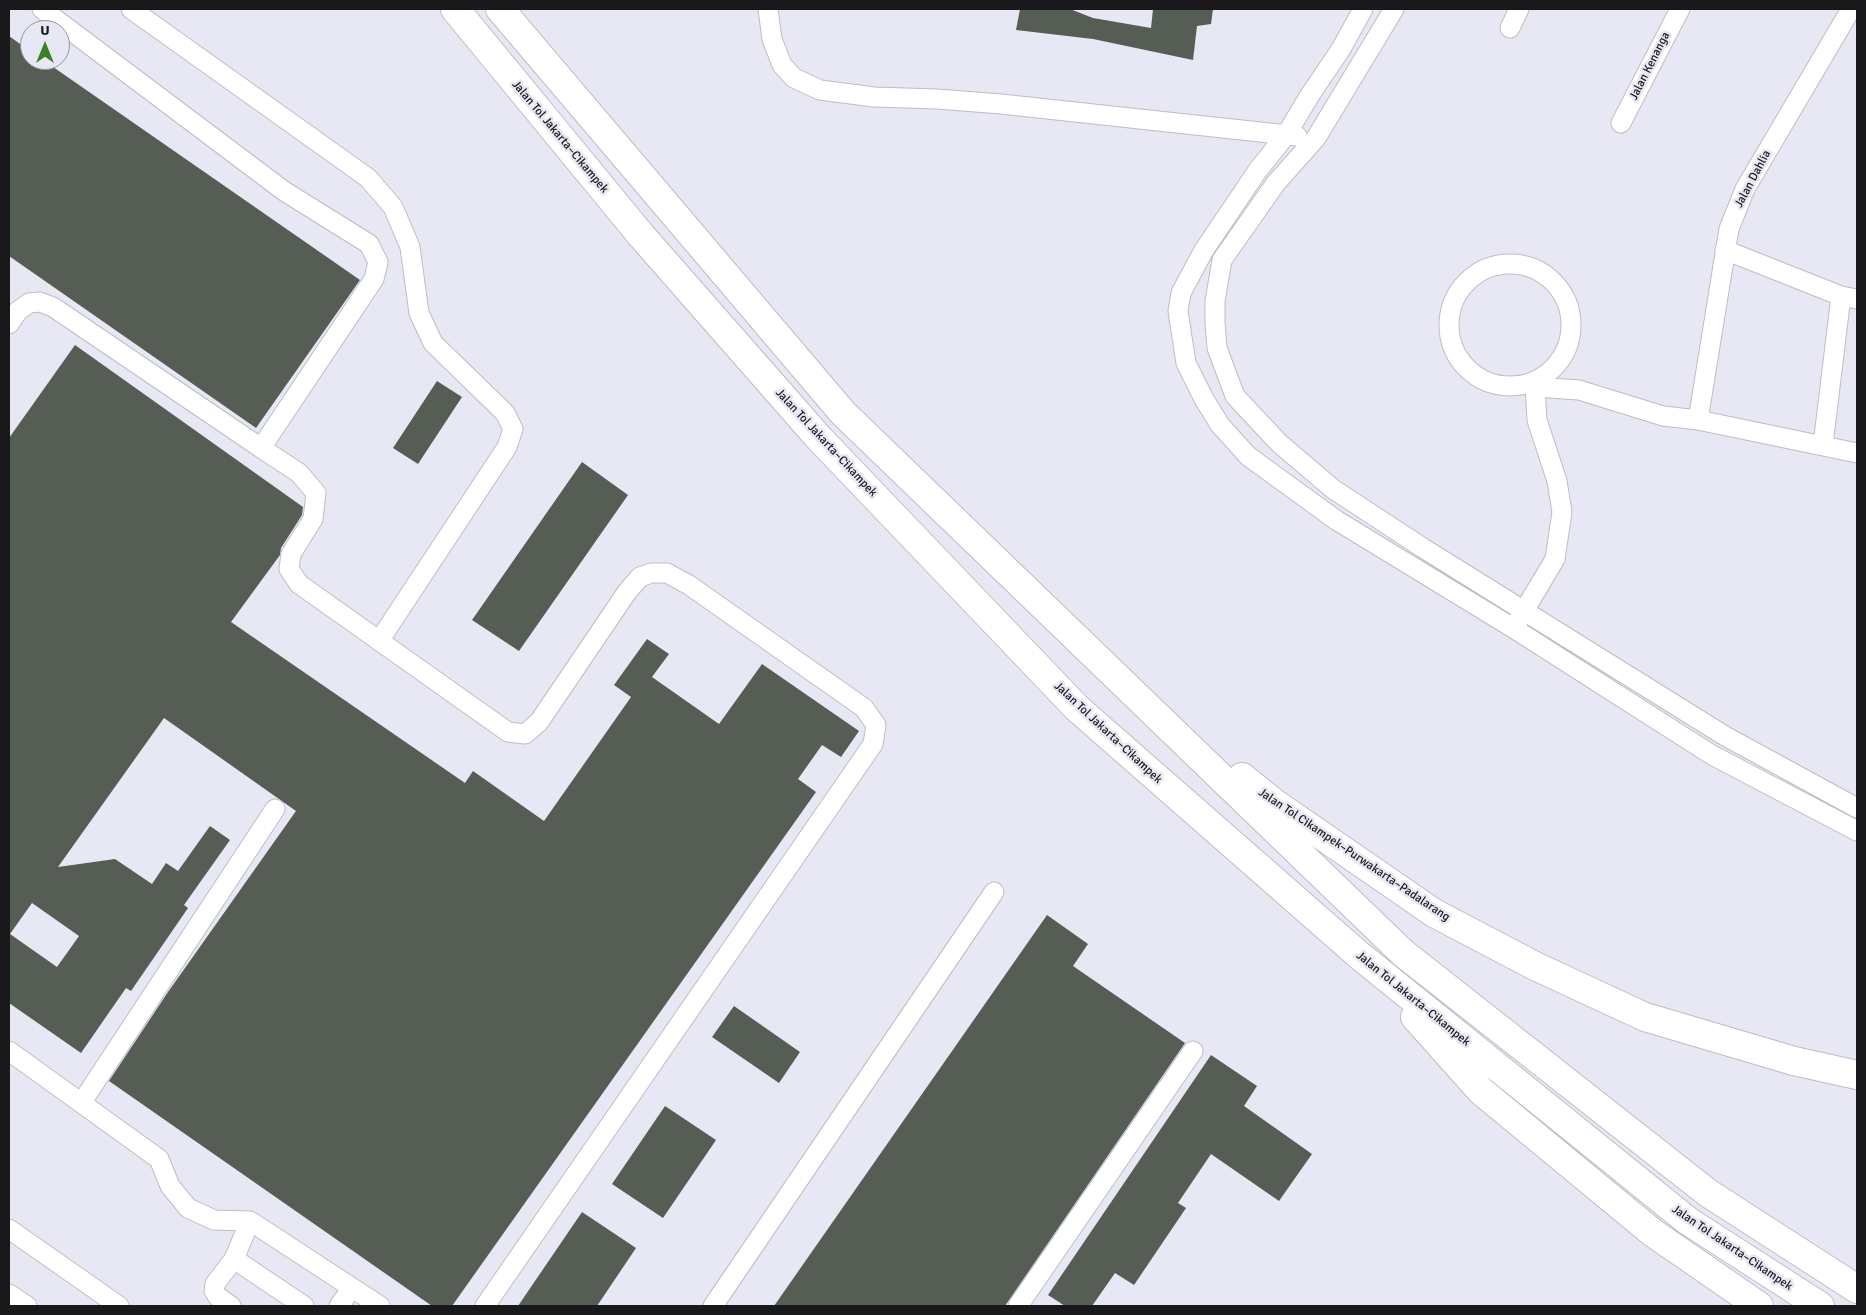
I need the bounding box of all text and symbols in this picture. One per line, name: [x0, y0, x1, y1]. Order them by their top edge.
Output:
north arrow: [20, 20, 70, 70]
text: U: [40, 22, 50, 39]
street label: Jalan Kenanga: [1627, 30, 1673, 102]
street label: Jalan Tol Jakarta–Cikampek: [509, 78, 611, 196]
street label: Jalan Dahlia: [1732, 148, 1774, 210]
street label: Jalan Tol Jakarta–Cikampek: [772, 386, 880, 500]
street label: Jalan Tol Jakarta–Cikampek: [1051, 679, 1165, 787]
street label: Jalan Tol Cikampek–Purwakarta–Padalarang: [1256, 785, 1452, 925]
street label: Jalan Tol Jakarta–Cikampek: [1353, 949, 1473, 1049]
street label: Jalan Tol Jakarta–Cikampek: [1669, 1202, 1795, 1294]

